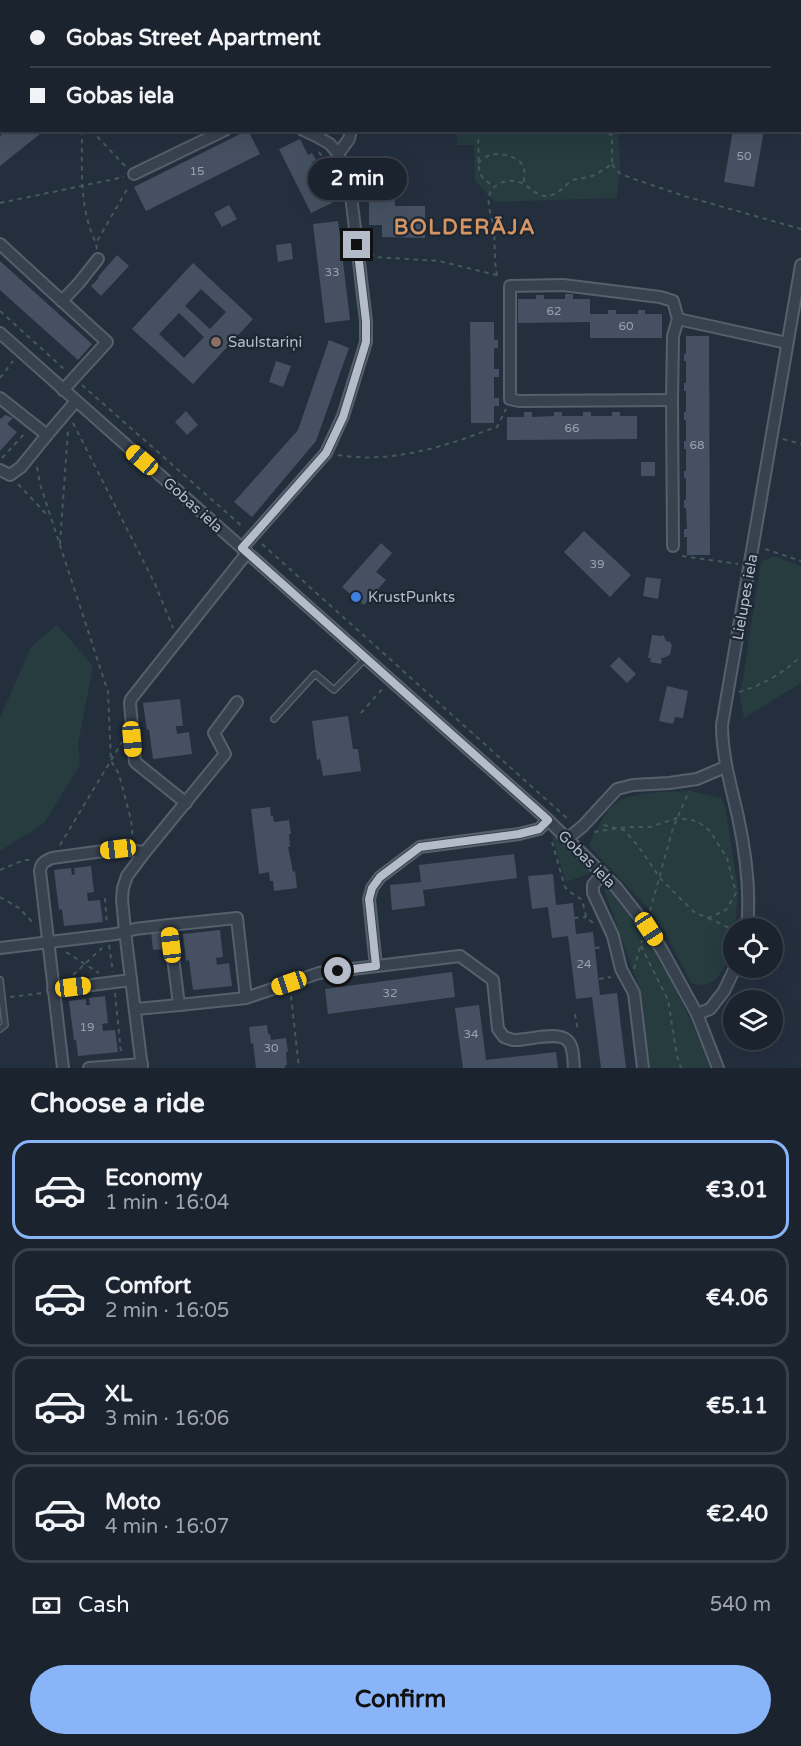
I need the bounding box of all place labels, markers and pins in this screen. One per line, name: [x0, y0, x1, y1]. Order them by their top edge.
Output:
place label: Saulstariņi: [228, 333, 302, 351]
marker: Saulstariņi: [209, 335, 223, 349]
place label: KrustPunkts: [368, 588, 455, 606]
marker: KrustPunkts: [349, 590, 363, 604]

